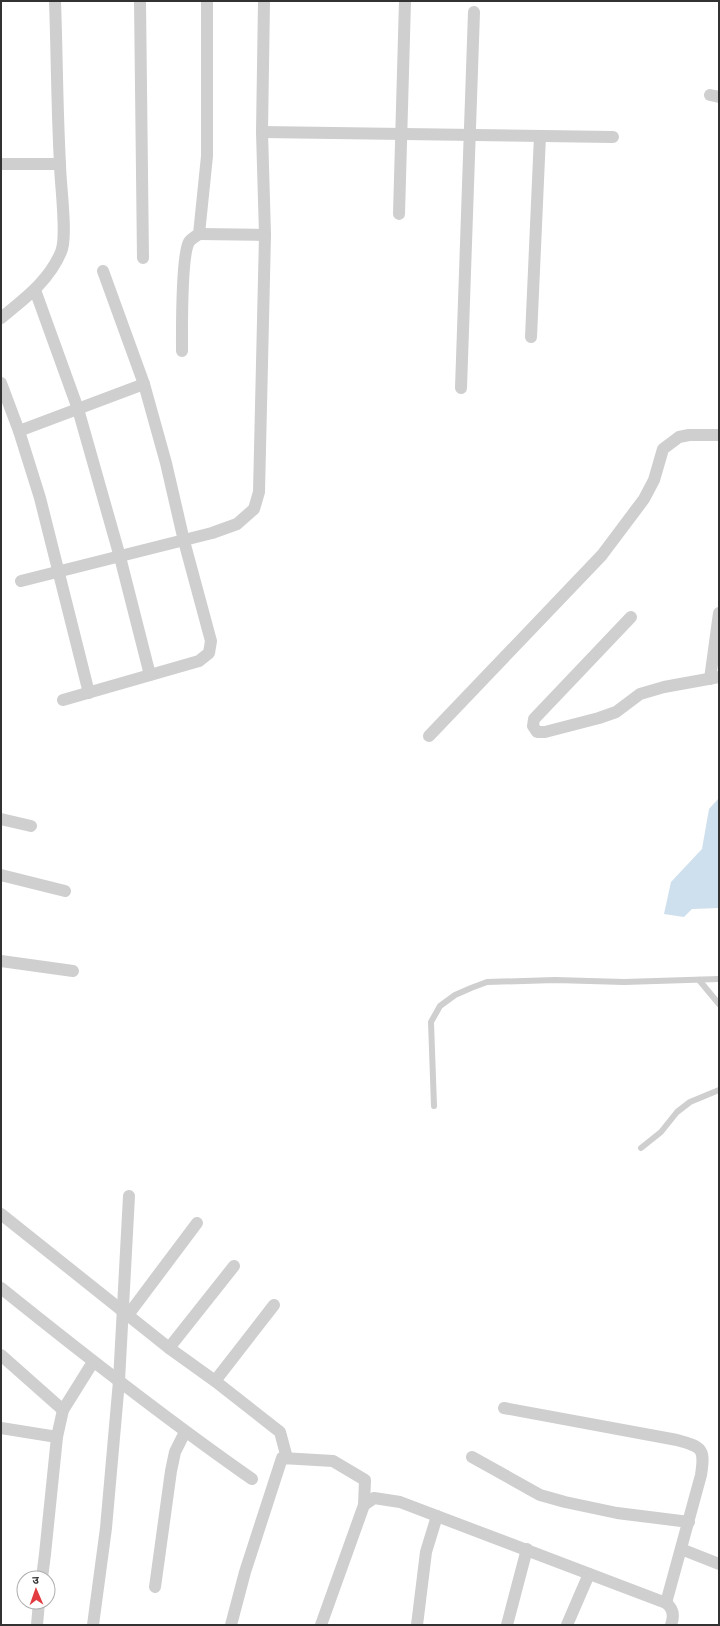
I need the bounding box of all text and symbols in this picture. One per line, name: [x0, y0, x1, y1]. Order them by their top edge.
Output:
north arrow: [16, 1570, 56, 1610]
text: उ: [32, 1572, 40, 1587]

